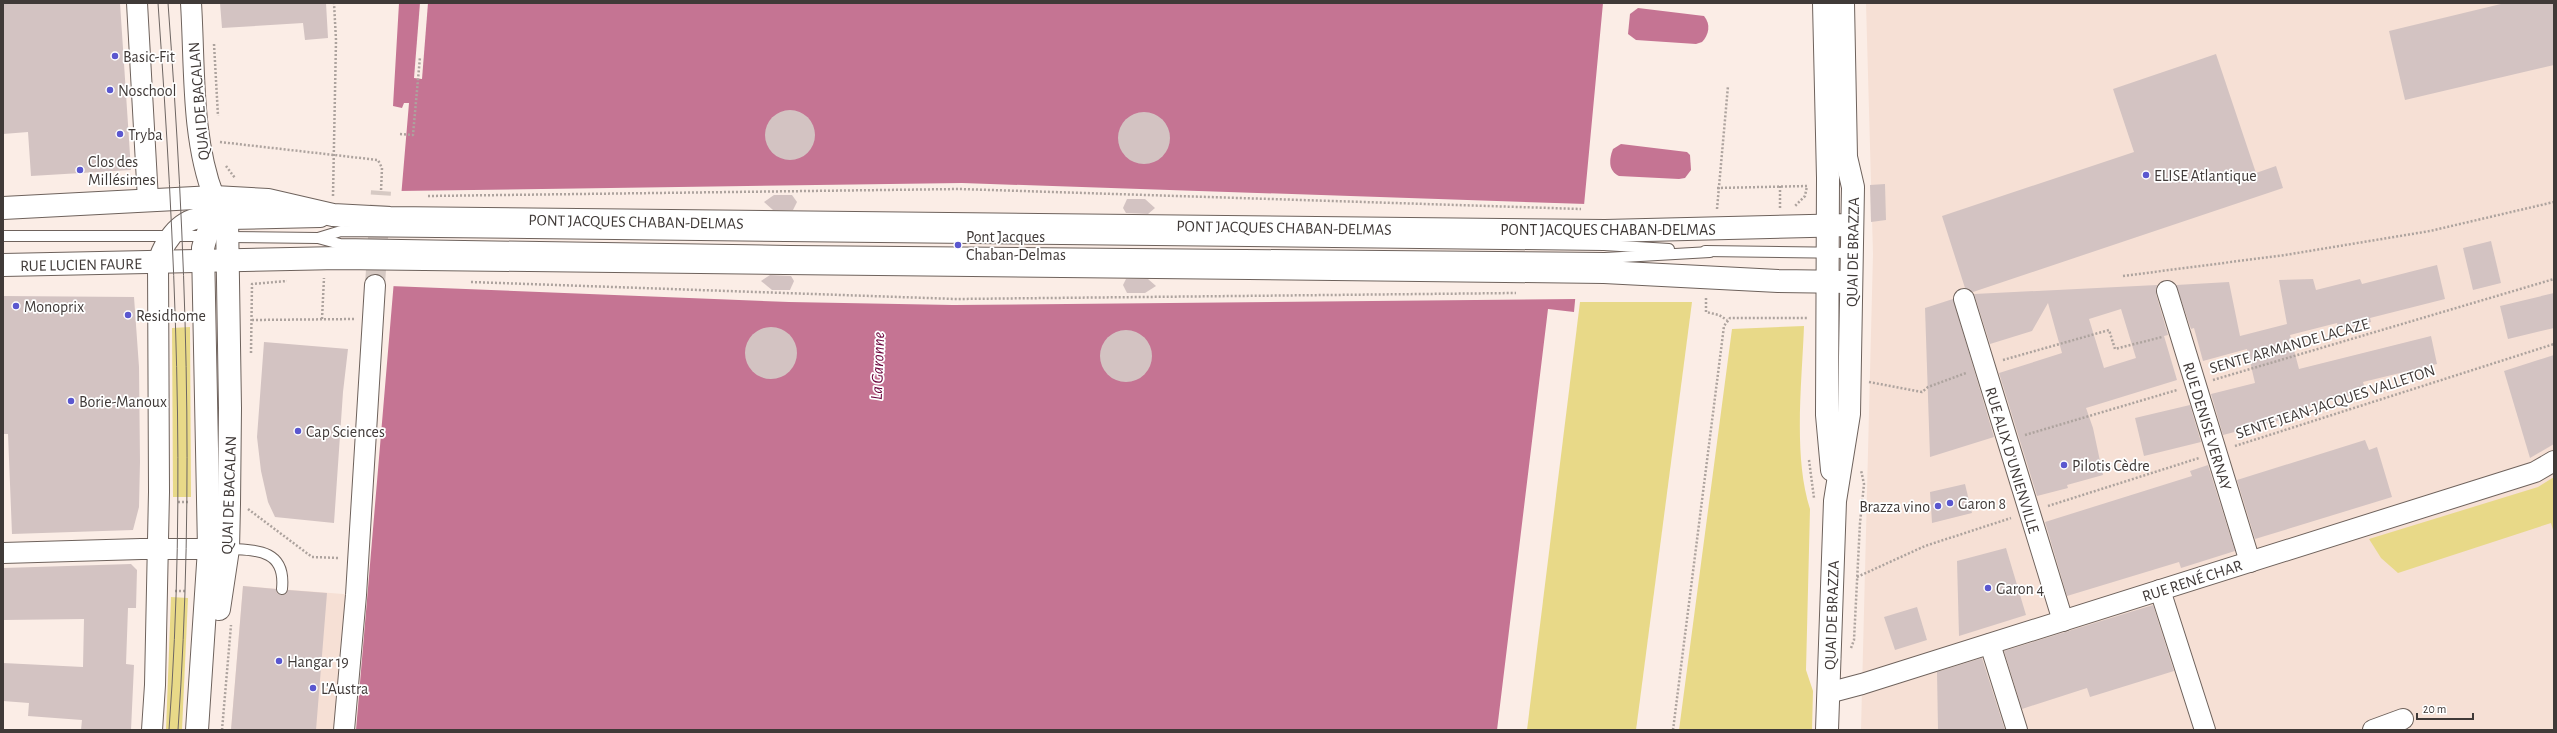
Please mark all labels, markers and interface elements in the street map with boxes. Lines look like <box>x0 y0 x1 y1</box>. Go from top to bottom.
street label: QUAI DE BACALAN <box>186 41 213 161</box>
place label: Basic-Fit <box>123 49 175 65</box>
marker: Basic-Fit <box>110 51 120 61</box>
place label: Noschool <box>118 83 177 99</box>
marker: Noschool <box>105 85 115 95</box>
place label: Tryba <box>128 127 163 144</box>
marker: Tryba <box>115 129 125 139</box>
place label: Clos des Millésimes <box>88 154 156 188</box>
marker: Clos des Millésimes <box>75 165 85 175</box>
place label: ELISE Atlantique <box>2154 168 2257 184</box>
marker: ELISE Atlantique <box>2141 170 2151 180</box>
street label: QUAI DE BRAZZA <box>1844 197 1863 307</box>
street label: PONT JACQUES CHABAN-DELMAS <box>528 212 744 233</box>
street label: PONT JACQUES CHABAN-DELMAS <box>1176 218 1392 239</box>
street label: PONT JACQUES CHABAN-DELMAS <box>1500 222 1716 239</box>
place label: Pont Jacques Chaban-Delmas <box>966 229 1066 263</box>
marker: Pont Jacques Chaban-Delmas <box>953 240 963 250</box>
street label: RUE LUCIEN FAURE <box>20 256 142 274</box>
place label: Monoprix <box>24 299 84 315</box>
marker: Monoprix <box>11 301 21 311</box>
place label: Residhome <box>136 308 206 324</box>
marker: Residhome <box>123 310 133 320</box>
street label: SENTE ARMANDE LACAZE <box>2208 315 2371 376</box>
water label: La Garonne <box>868 332 887 400</box>
street label: RUE DENISE VERNAY <box>2180 360 2234 493</box>
street label: SENTE JEAN-JACQUES VALLETON <box>2234 362 2437 443</box>
street label: RUE ALIX D'UNIENVILLE <box>1982 385 2042 536</box>
place label: Borie-Manoux <box>79 394 167 410</box>
marker: Borie-Manoux <box>66 396 76 406</box>
place label: Cap Sciences <box>306 424 385 440</box>
marker: Cap Sciences <box>293 426 303 436</box>
street label: QUAI DE BACALAN <box>219 435 240 555</box>
place label: Pilotis Cèdre <box>2072 458 2150 474</box>
marker: Pilotis Cèdre <box>2059 460 2069 470</box>
place label: Garon 8 <box>1958 496 2006 512</box>
marker: Garon 8 <box>1945 498 1955 508</box>
place label: Brazza vino <box>1859 499 1930 515</box>
marker: Brazza vino <box>1933 501 1943 511</box>
street label: RUE RENÉ CHAR <box>2140 555 2244 605</box>
street label: QUAI DE BRAZZA <box>1822 560 1843 670</box>
place label: Garon 4 <box>1996 581 2044 597</box>
marker: Garon 4 <box>1983 583 1993 593</box>
place label: Hangar 19 <box>287 654 349 670</box>
marker: Hangar 19 <box>274 656 284 666</box>
place label: L'Austra <box>321 681 368 697</box>
marker: L'Austra <box>308 683 318 693</box>
scale bar <box>2417 695 2473 721</box>
text: 20 m <box>2423 703 2446 715</box>

